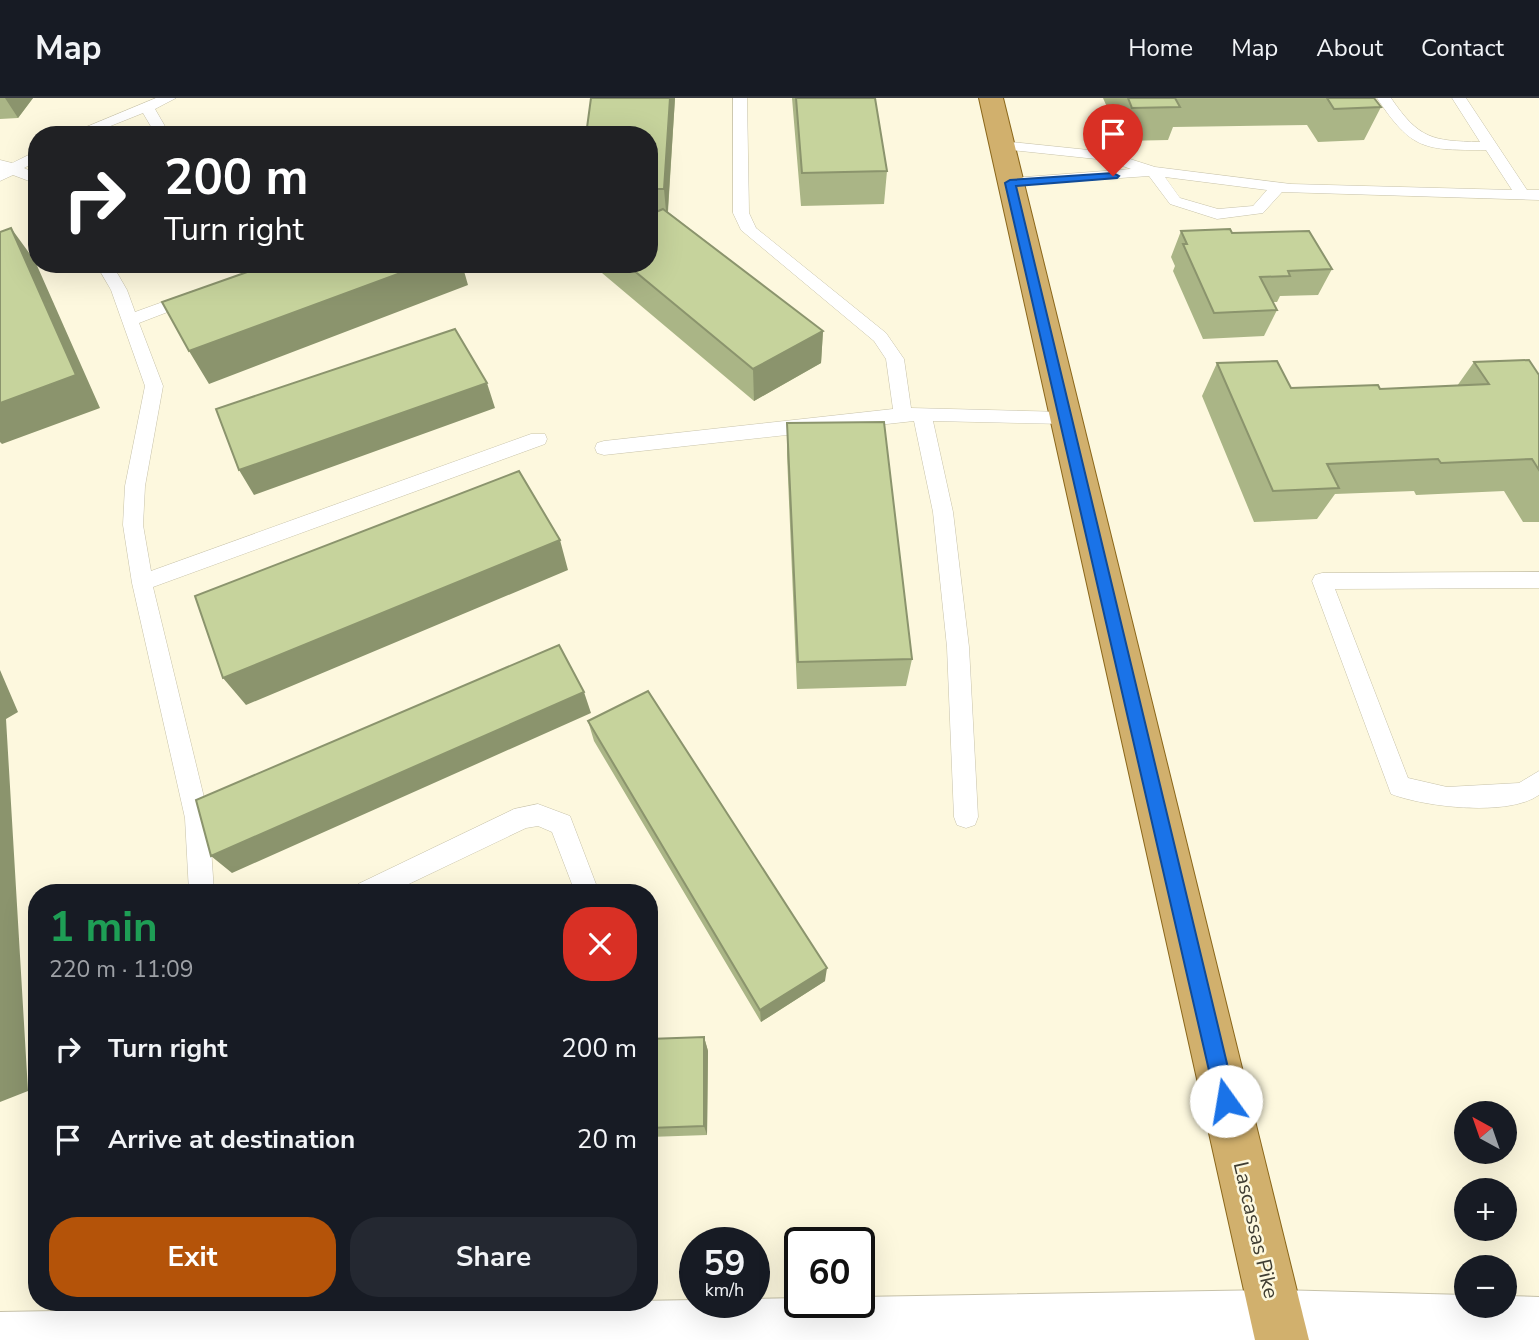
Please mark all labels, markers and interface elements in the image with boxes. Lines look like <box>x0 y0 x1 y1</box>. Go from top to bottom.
text: Map <box>35 26 102 71</box>
text: Home <box>1128 32 1193 64</box>
text: Map <box>1231 32 1278 64</box>
text: About <box>1316 32 1383 64</box>
text: Contact <box>1421 32 1504 64</box>
pin <box>1083 104 1143 176</box>
icon: arrive <box>1094 115 1132 153</box>
text: 200 m <box>164 144 308 211</box>
icon: right <box>49 154 140 245</box>
text: Turn right <box>164 208 304 251</box>
text: 1 min <box>49 899 158 956</box>
button: close <box>563 907 637 981</box>
text: 220 m · 11:09 <box>49 954 194 985</box>
icon: right <box>49 1030 87 1068</box>
text: Turn right <box>108 1031 227 1066</box>
text: 200 m <box>561 1031 637 1066</box>
position arrow <box>1189 1064 1263 1138</box>
north arrow <box>1454 1101 1517 1164</box>
map controls <box>1454 1101 1517 1318</box>
icon: arrive <box>49 1121 87 1159</box>
text: Arrive at destination <box>108 1122 355 1157</box>
text: 20 m <box>577 1122 637 1157</box>
street label: Lascassas Pike <box>1227 1159 1285 1301</box>
button: + <box>1454 1178 1517 1241</box>
button: Exit <box>49 1217 336 1297</box>
button: Share <box>350 1217 637 1297</box>
speed limit sign: 60 <box>784 1227 875 1318</box>
text: 59 <box>703 1240 746 1287</box>
button: − <box>1454 1255 1517 1318</box>
text: km/h <box>705 1278 744 1302</box>

